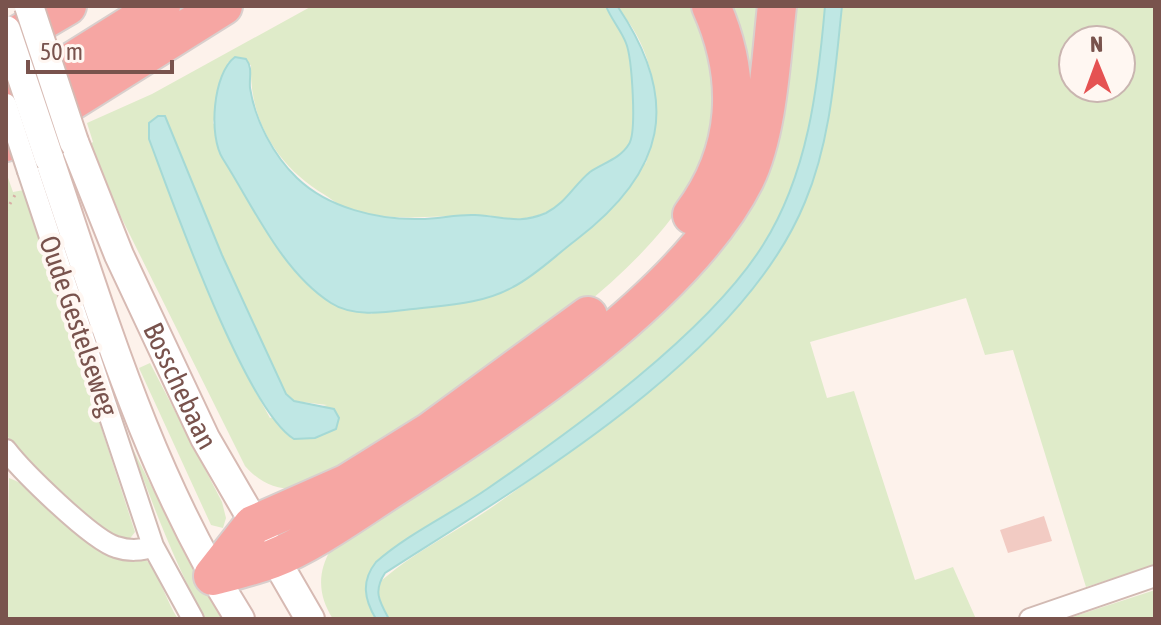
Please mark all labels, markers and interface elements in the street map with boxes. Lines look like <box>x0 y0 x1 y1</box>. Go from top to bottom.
scale bar <box>28 24 172 74</box>
north arrow <box>1057 24 1137 104</box>
text: N <box>1090 31 1103 57</box>
text: 50 m <box>40 38 83 65</box>
street label: Oude Gestelseweg <box>33 232 125 420</box>
street label: Bosschebaan <box>137 317 224 455</box>

